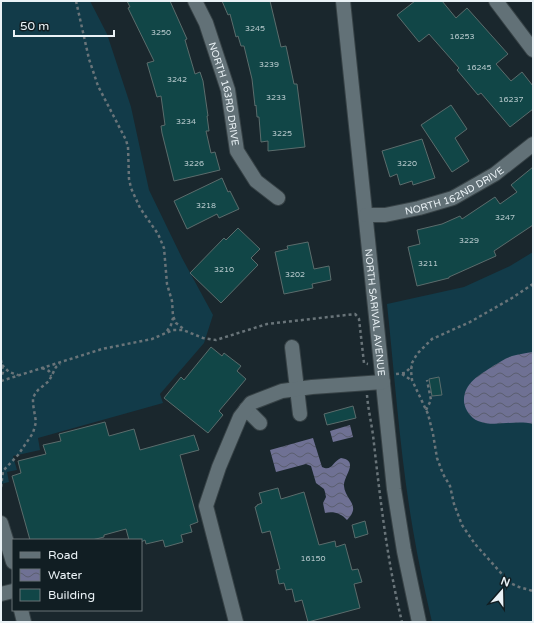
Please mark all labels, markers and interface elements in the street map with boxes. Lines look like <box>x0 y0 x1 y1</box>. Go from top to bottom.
scale bar <box>14 12 114 38</box>
text: 50 m <box>20 19 49 33</box>
house number: 3245 <box>245 24 265 33</box>
house number: 3250 <box>151 28 171 37</box>
house number: 16253 <box>449 32 475 41</box>
street label: NORTH 163RD DRIVE <box>206 41 241 147</box>
house number: 3239 <box>259 60 279 69</box>
house number: 16245 <box>466 63 492 72</box>
house number: 3242 <box>167 75 187 84</box>
house number: 3233 <box>266 93 286 102</box>
house number: 16237 <box>498 95 524 104</box>
house number: 3234 <box>176 117 196 126</box>
house number: 3225 <box>272 129 292 138</box>
house number: 3226 <box>184 159 204 168</box>
house number: 3220 <box>397 159 417 168</box>
street label: NORTH 162ND DRIVE <box>404 164 507 218</box>
house number: 3218 <box>196 201 216 210</box>
house number: 3247 <box>495 213 515 222</box>
house number: 3229 <box>459 236 479 245</box>
street label: NORTH SARIVAL AVENUE <box>362 248 387 377</box>
house number: 3211 <box>418 259 438 268</box>
house number: 3210 <box>214 265 234 274</box>
house number: 3202 <box>285 270 305 279</box>
legend <box>12 539 142 611</box>
text: Road <box>48 548 78 562</box>
house number: 16150 <box>300 554 326 563</box>
text: Water <box>48 568 83 582</box>
north arrow <box>482 571 522 611</box>
text: N <box>499 574 512 590</box>
text: Building <box>48 588 95 602</box>

